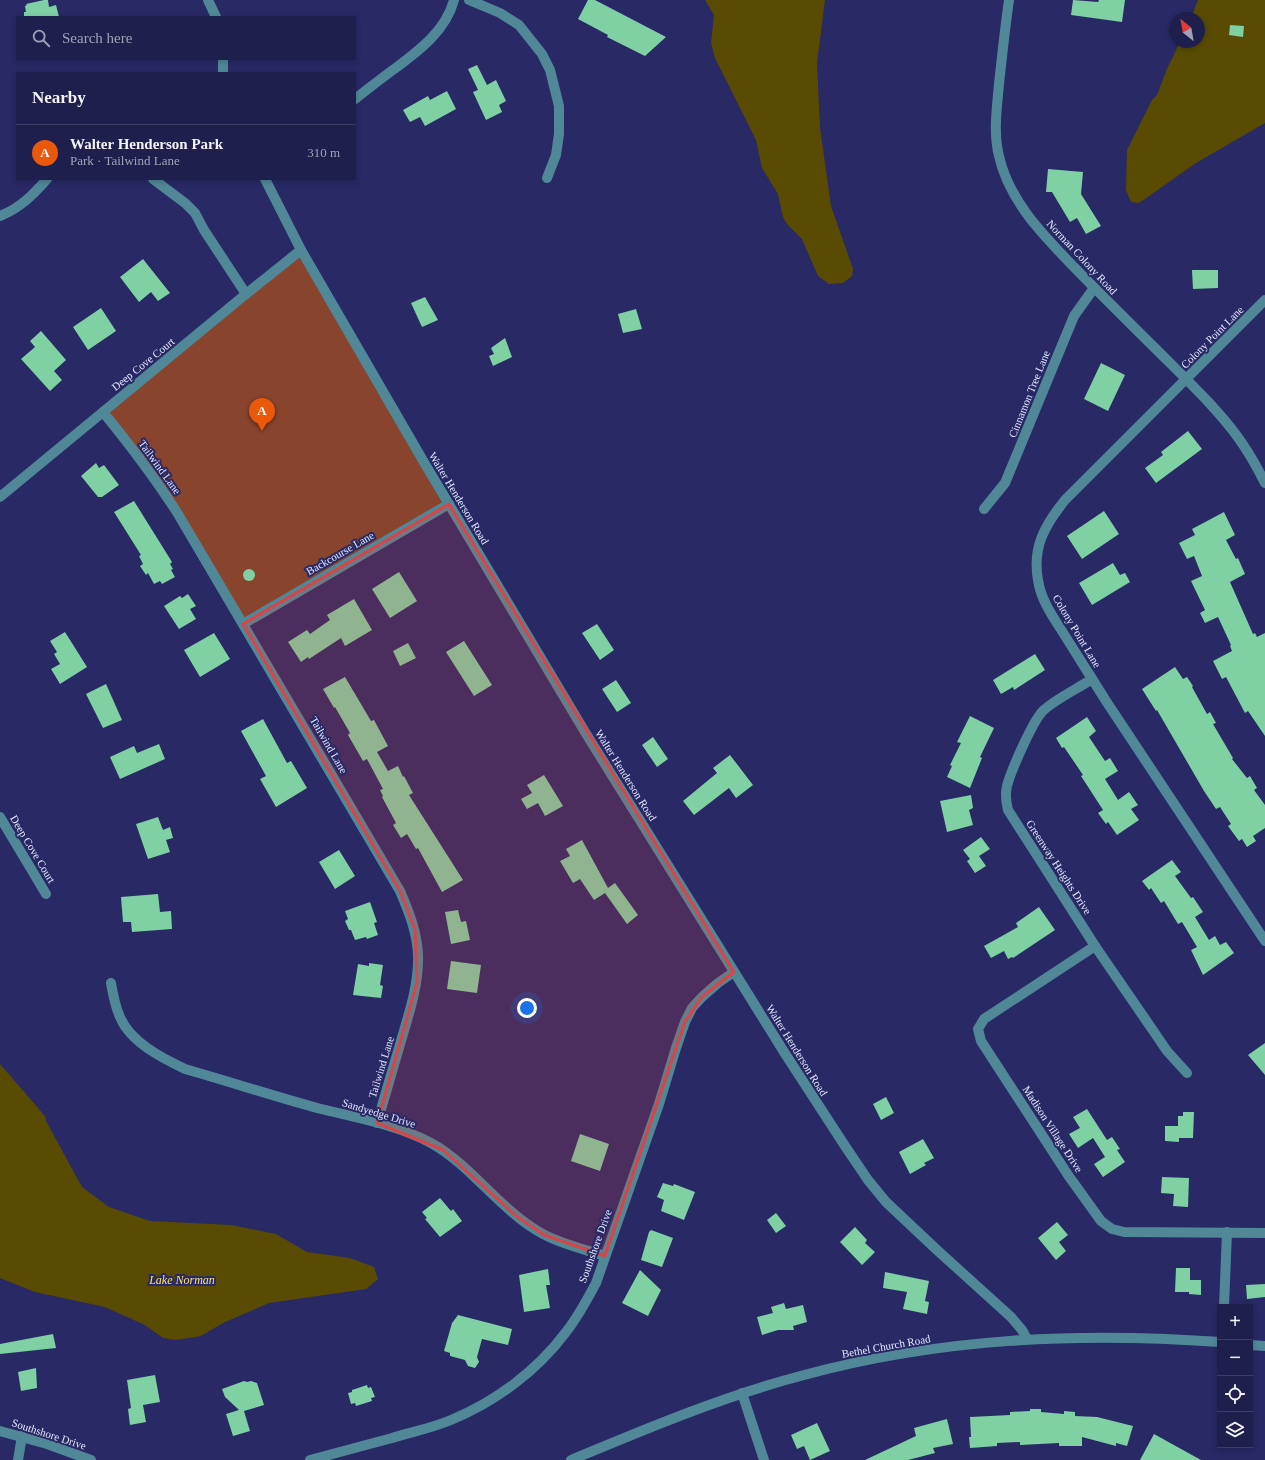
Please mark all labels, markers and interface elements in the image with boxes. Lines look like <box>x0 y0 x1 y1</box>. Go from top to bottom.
north arrow <box>1169 12 1205 48</box>
search box <box>16 16 356 60</box>
icon: search <box>30 27 52 49</box>
text: Search here <box>62 30 132 46</box>
text: Nearby <box>32 88 86 107</box>
text: Walter Henderson Park <box>70 136 223 152</box>
text: A <box>40 145 50 160</box>
text: 310 m <box>307 145 340 160</box>
text: Park · Tailwind Lane <box>70 153 180 168</box>
street label: Norman Colony Road <box>1044 217 1120 297</box>
street label: Colony Point Lane <box>1178 303 1246 371</box>
street label: Deep Cove Court <box>109 335 177 393</box>
street label: Cinnamon Tree Lane <box>1006 349 1052 439</box>
pin: A <box>249 398 275 431</box>
street label: Tailwind Lane <box>136 438 184 496</box>
street label: Walter Henderson Road <box>427 450 492 547</box>
street label: Backcourse Lane <box>304 529 376 577</box>
street label: Colony Point Lane <box>1050 592 1104 670</box>
street label: Tailwind Lane <box>308 714 350 776</box>
street label: Walter Henderson Road <box>593 727 659 823</box>
street label: Deep Cove Court <box>8 813 58 885</box>
street label: Greenway Heights Drive <box>1024 818 1094 916</box>
your location <box>517 998 537 1018</box>
street label: Walter Henderson Road <box>764 1002 830 1098</box>
street label: Tailwind Lane <box>366 1035 396 1099</box>
street label: Madison Village Drive <box>1021 1084 1085 1175</box>
street label: Sandyedge Drive <box>341 1096 417 1130</box>
street label: Southshore Drive <box>576 1208 614 1284</box>
water label: Lake Norman <box>148 1273 215 1287</box>
map controls <box>1217 1304 1253 1448</box>
button: + <box>1217 1304 1253 1340</box>
street label: Bethel Church Road <box>841 1332 932 1360</box>
button: − <box>1217 1340 1253 1376</box>
button: locate <box>1217 1376 1253 1412</box>
button: layers <box>1217 1412 1253 1448</box>
street label: Southshore Drive <box>10 1416 88 1452</box>

